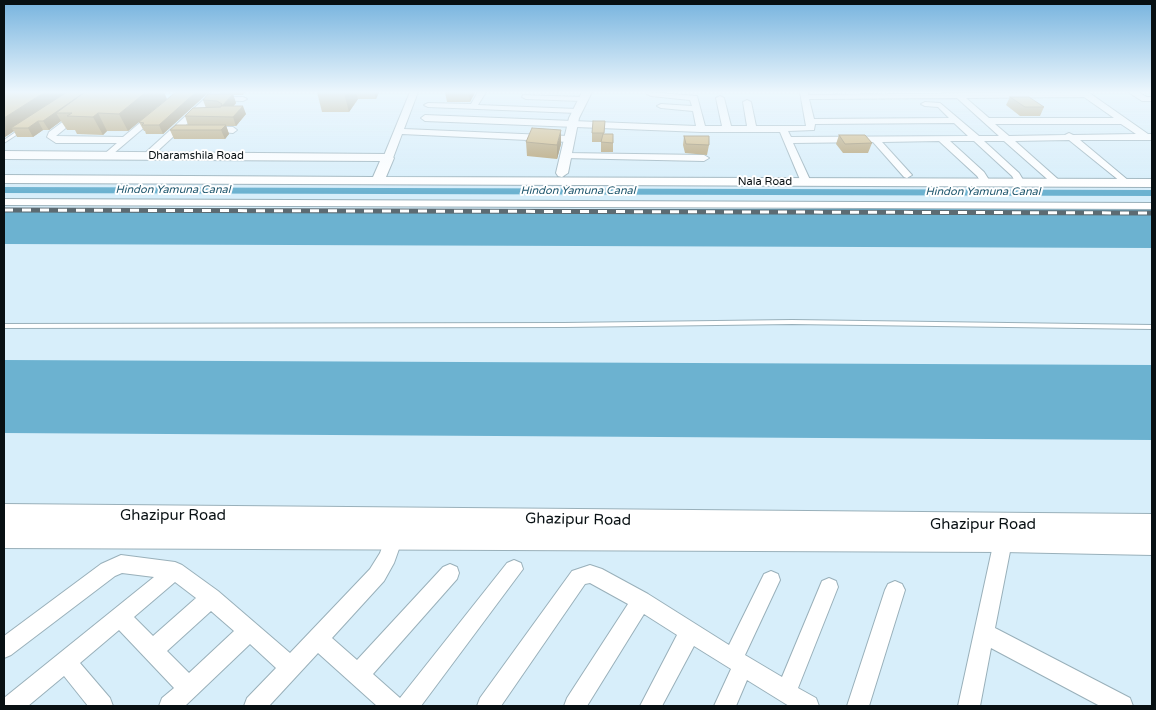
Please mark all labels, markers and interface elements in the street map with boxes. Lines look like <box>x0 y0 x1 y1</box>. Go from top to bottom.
street label: Dharamshila Road <box>148 149 244 163</box>
street label: Nala Road <box>738 175 792 189</box>
water label: Hindon Yamuna Canal <box>115 183 231 197</box>
water label: Hindon Yamuna Canal <box>520 184 636 198</box>
water label: Hindon Yamuna Canal <box>925 185 1041 199</box>
street label: Ghazipur Road <box>120 507 226 525</box>
street label: Ghazipur Road <box>525 510 631 530</box>
street label: Ghazipur Road <box>930 516 1036 534</box>

